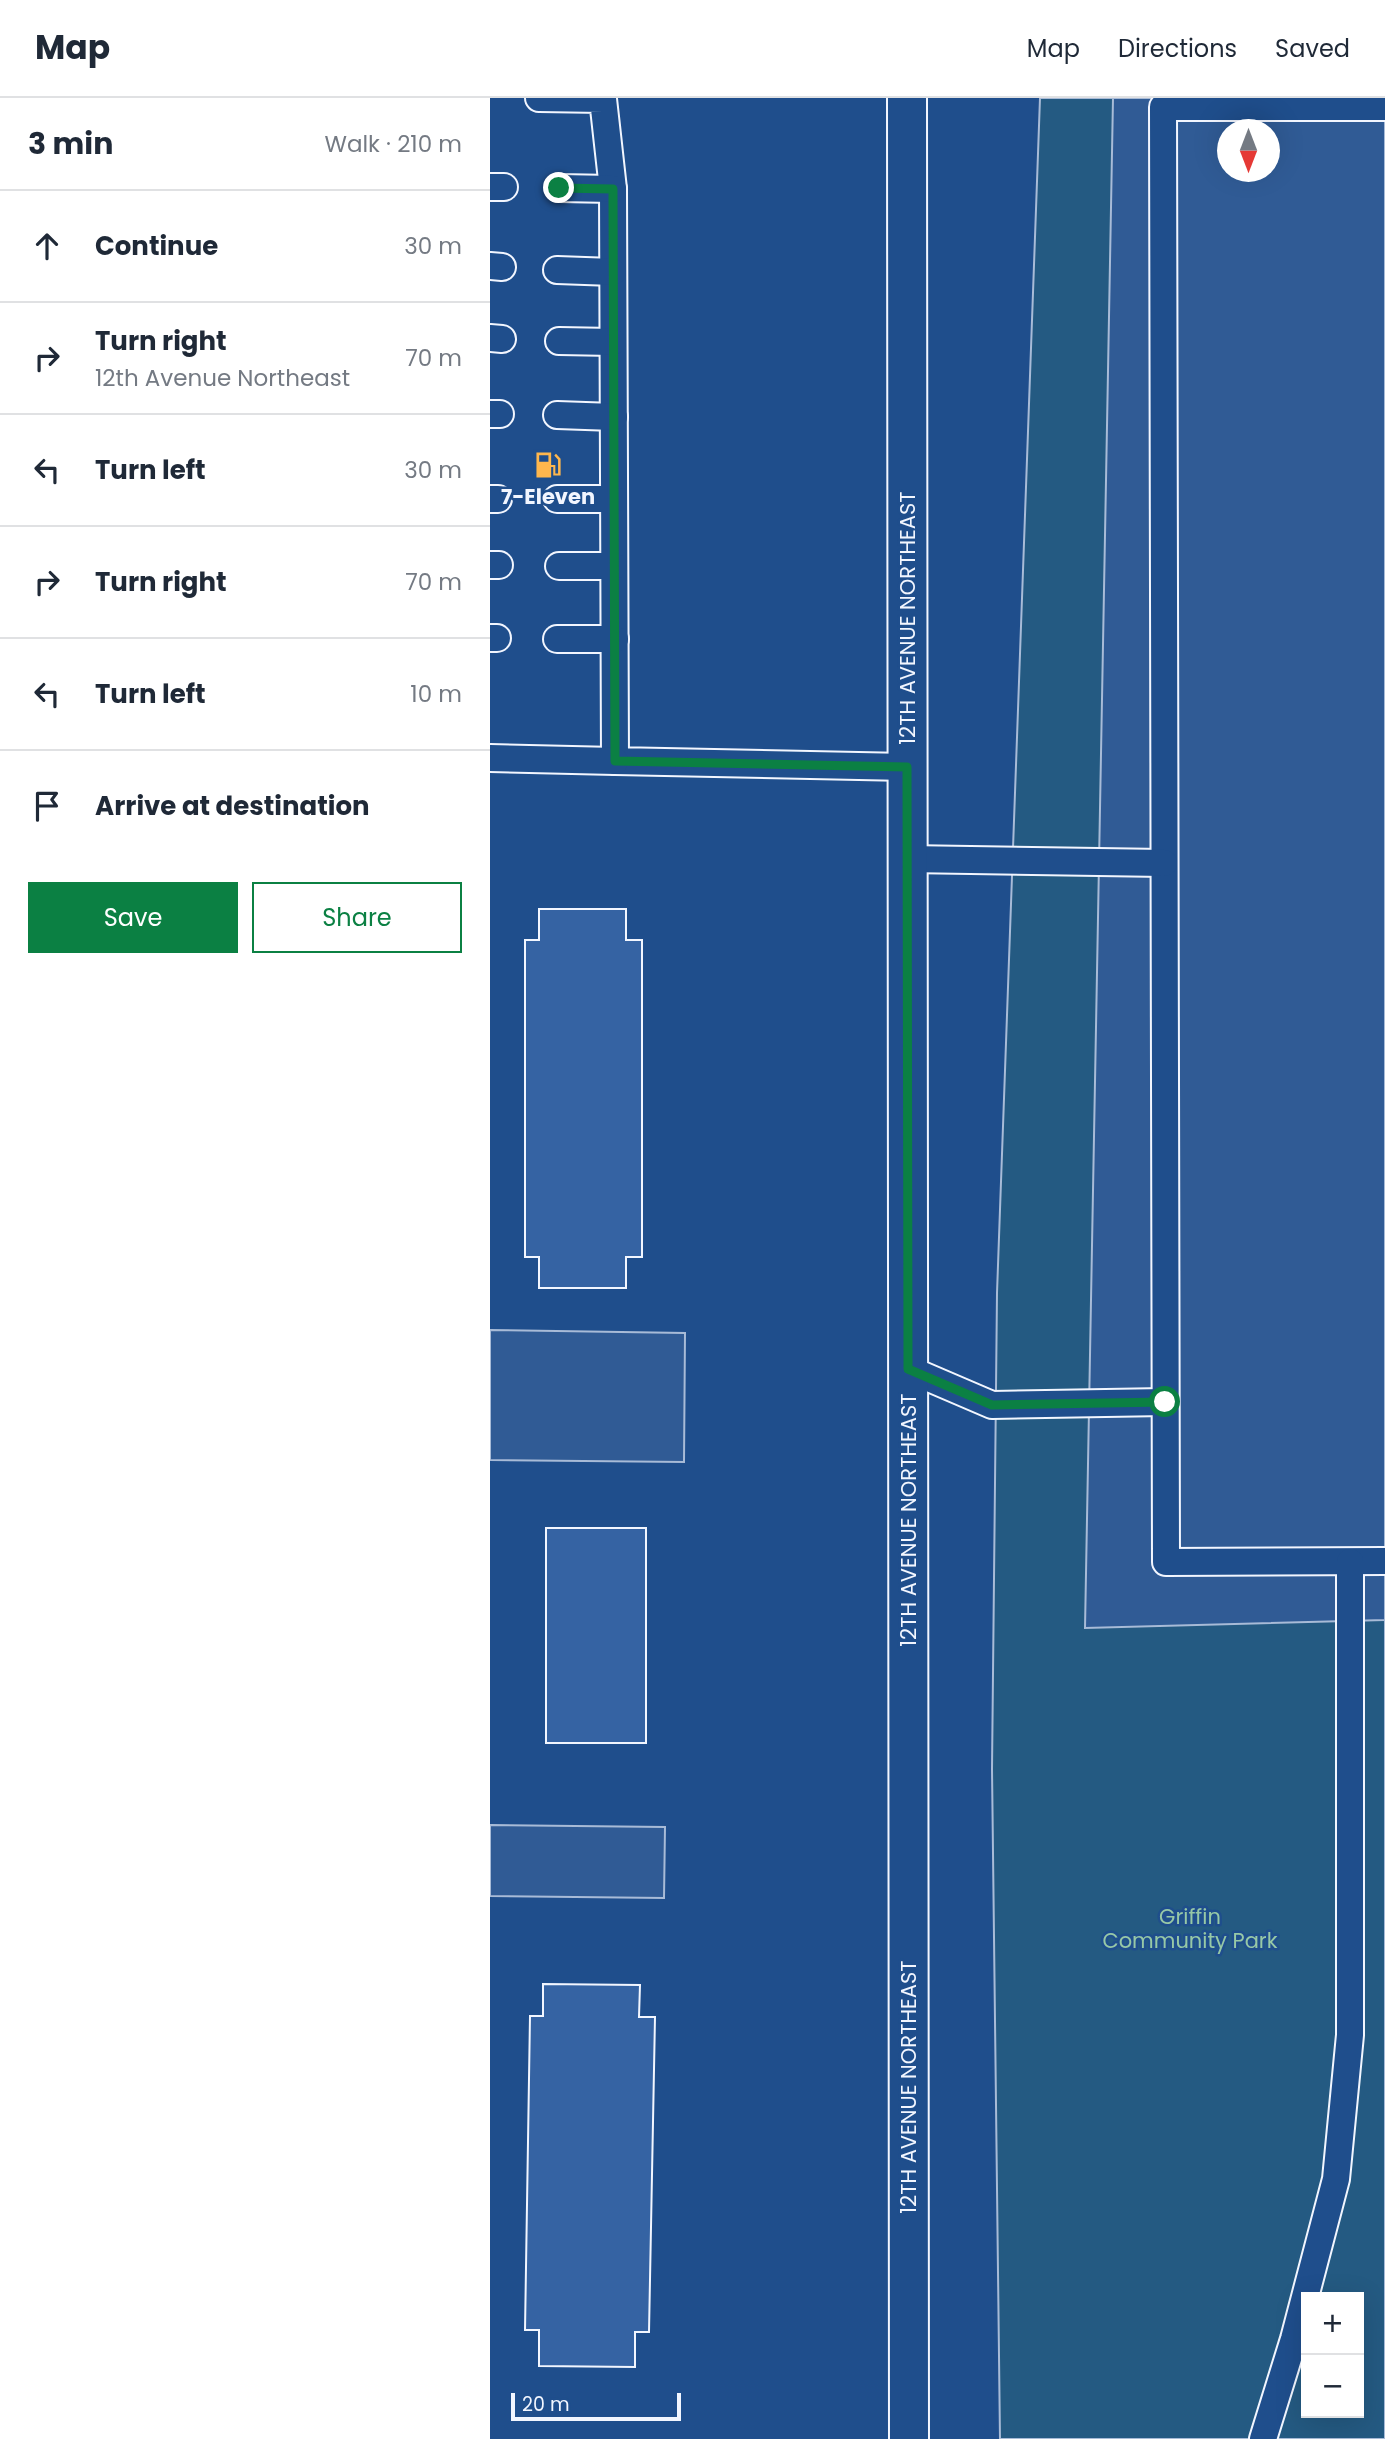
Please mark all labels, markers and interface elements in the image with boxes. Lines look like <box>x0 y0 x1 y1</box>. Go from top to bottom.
text: Map <box>35 24 110 71</box>
text: Map <box>1027 32 1080 65</box>
text: Directions <box>1118 32 1237 65</box>
text: Saved <box>1275 32 1350 65</box>
north arrow <box>1217 119 1280 182</box>
text: 3 min <box>28 122 113 165</box>
text: Walk · 210 m <box>324 128 462 160</box>
route end <box>543 172 574 203</box>
icon: ahead <box>28 227 66 265</box>
text: Continue <box>95 228 218 264</box>
text: 30 m <box>404 230 462 262</box>
text: Turn right <box>95 323 227 359</box>
icon: right <box>28 339 66 377</box>
text: 70 m <box>405 342 462 374</box>
text: 12th Avenue Northeast <box>95 362 350 394</box>
fuel station icon: 7-Eleven <box>533 450 563 480</box>
icon: left <box>28 451 66 489</box>
text: Turn left <box>95 452 206 488</box>
text: 30 m <box>404 454 462 486</box>
place label: 7-Eleven <box>501 482 595 511</box>
street label: 12TH AVENUE NORTHEAST <box>893 491 922 745</box>
icon: right <box>28 563 66 601</box>
text: Turn right <box>95 564 227 600</box>
text: 70 m <box>405 566 462 598</box>
icon: left <box>28 675 66 713</box>
text: Turn left <box>95 676 206 712</box>
text: 10 m <box>410 678 462 710</box>
icon: arrive <box>28 787 66 825</box>
text: Arrive at destination <box>95 788 370 824</box>
button: Save <box>28 882 238 953</box>
button: Share <box>252 882 462 953</box>
route start <box>1149 1386 1180 1417</box>
street label: 12TH AVENUE NORTHEAST <box>894 1393 923 1647</box>
park label: Griffin Community Park <box>1102 1902 1278 1955</box>
street label: 12TH AVENUE NORTHEAST <box>894 1960 923 2214</box>
map controls <box>1301 2292 1364 2418</box>
button: + <box>1301 2292 1364 2355</box>
button: − <box>1301 2355 1364 2418</box>
scale bar <box>511 2390 681 2422</box>
text: 20 m <box>522 2391 570 2418</box>

